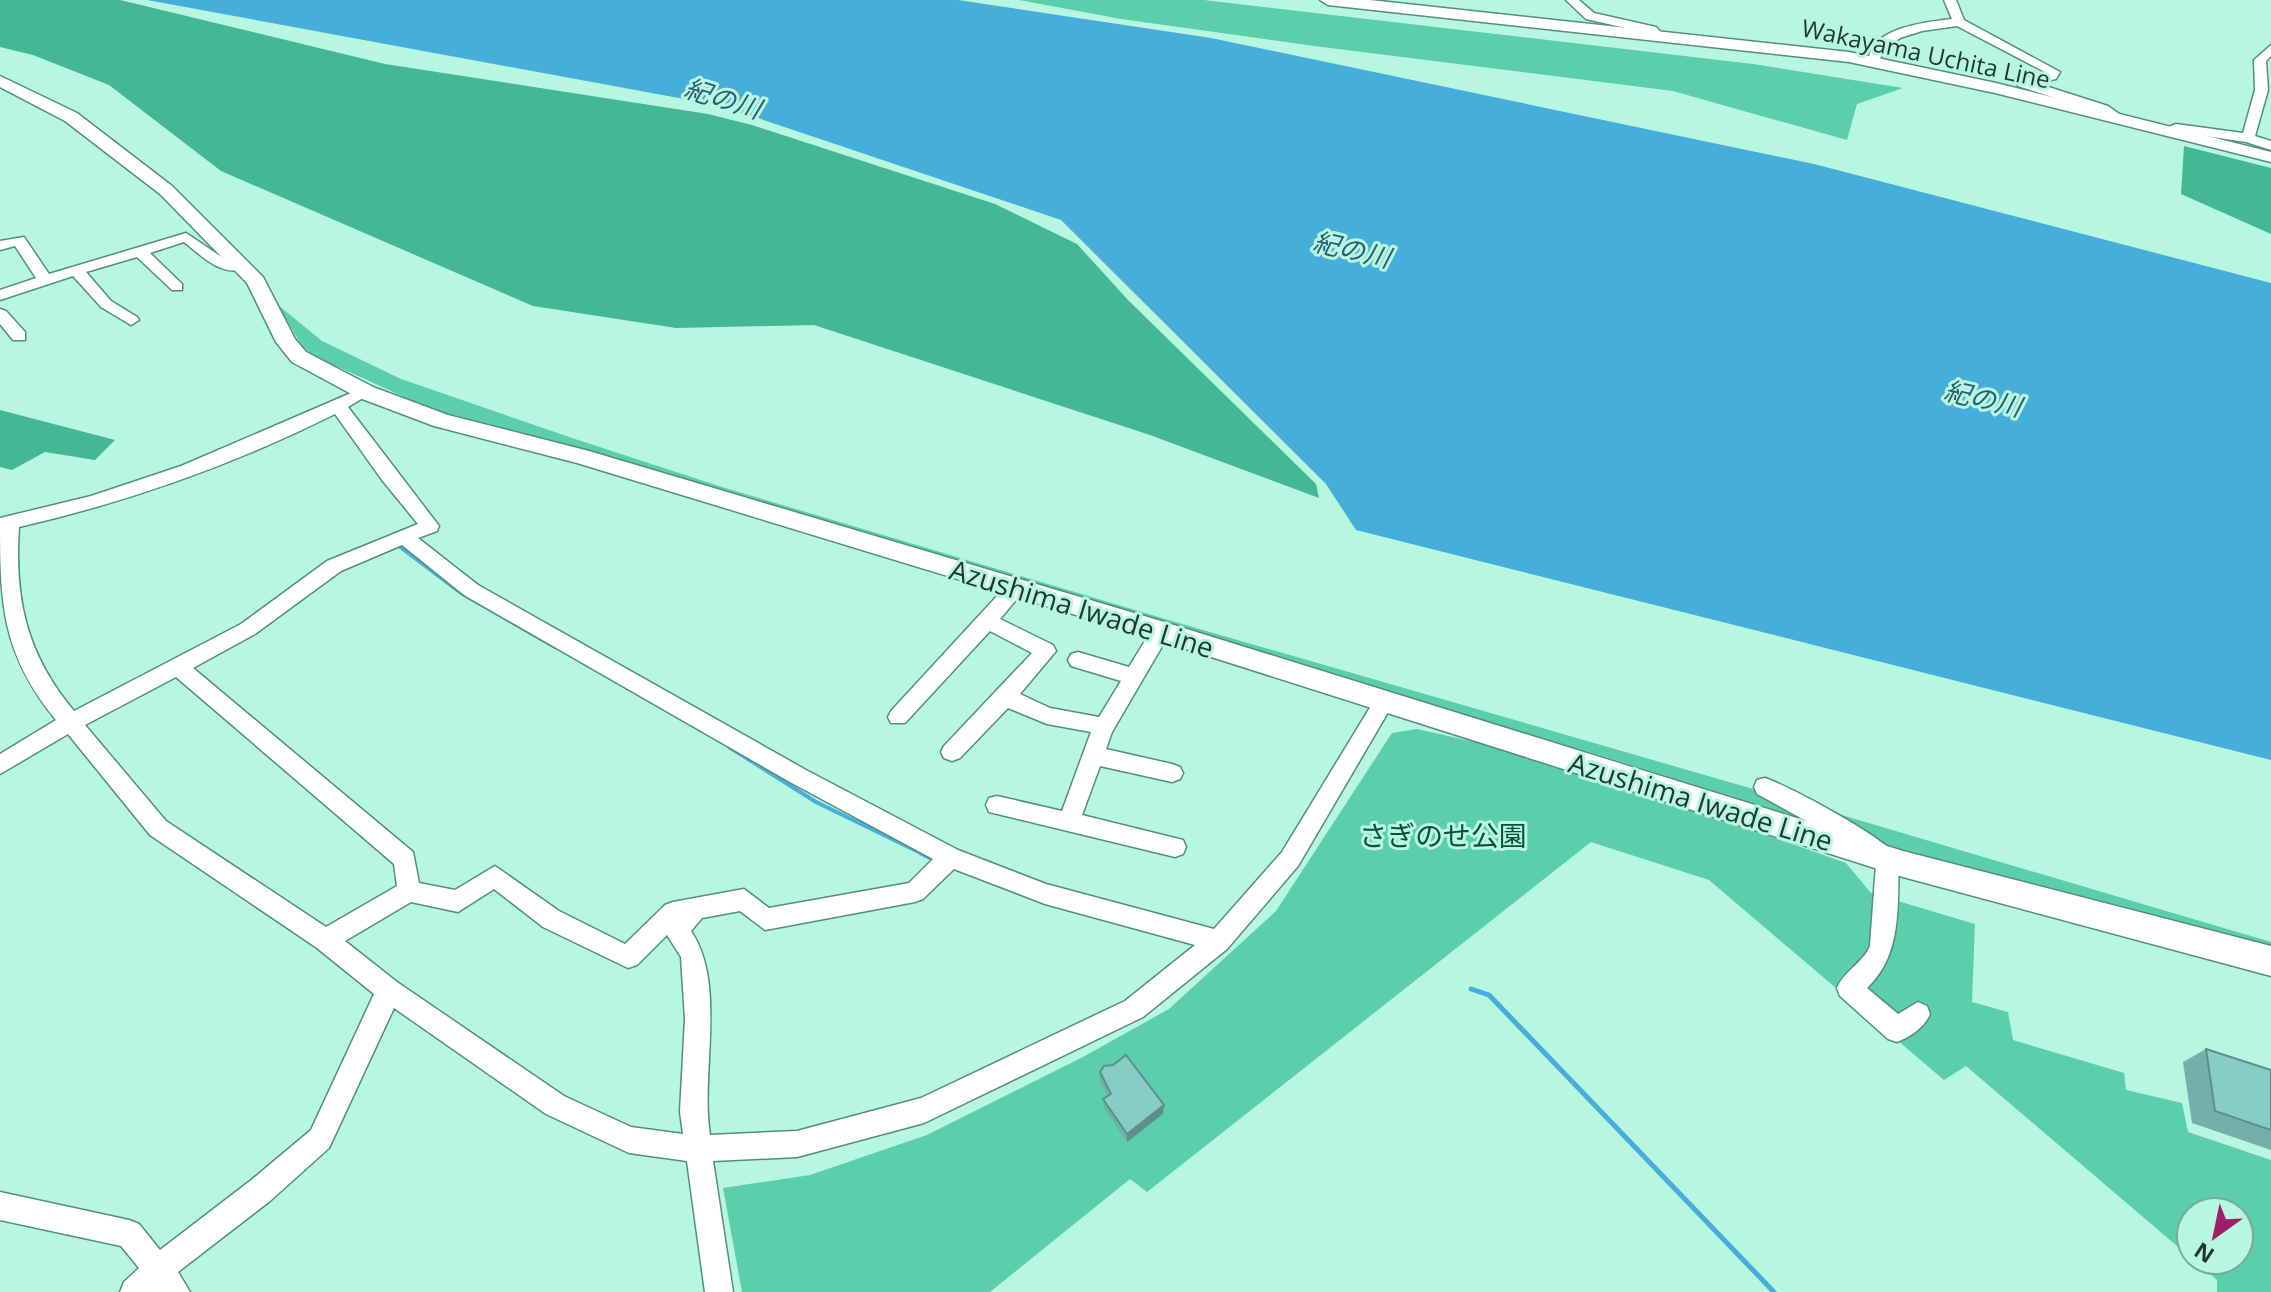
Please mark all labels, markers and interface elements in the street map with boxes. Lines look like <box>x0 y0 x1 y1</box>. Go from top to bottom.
street label: Wakayama Uchita Line <box>1799 11 2053 95</box>
water label: 紀の川 <box>680 69 768 127</box>
water label: 紀の川 <box>1310 223 1397 276</box>
water label: 紀の川 <box>1941 372 2028 425</box>
street label: Azushima Iwade Line <box>945 550 1219 666</box>
street label: Azushima Iwade Line <box>1564 743 1838 859</box>
park label: さぎのせ公園 <box>1359 816 1527 854</box>
north arrow <box>2175 1196 2255 1276</box>
text: N <box>2188 1236 2219 1271</box>

